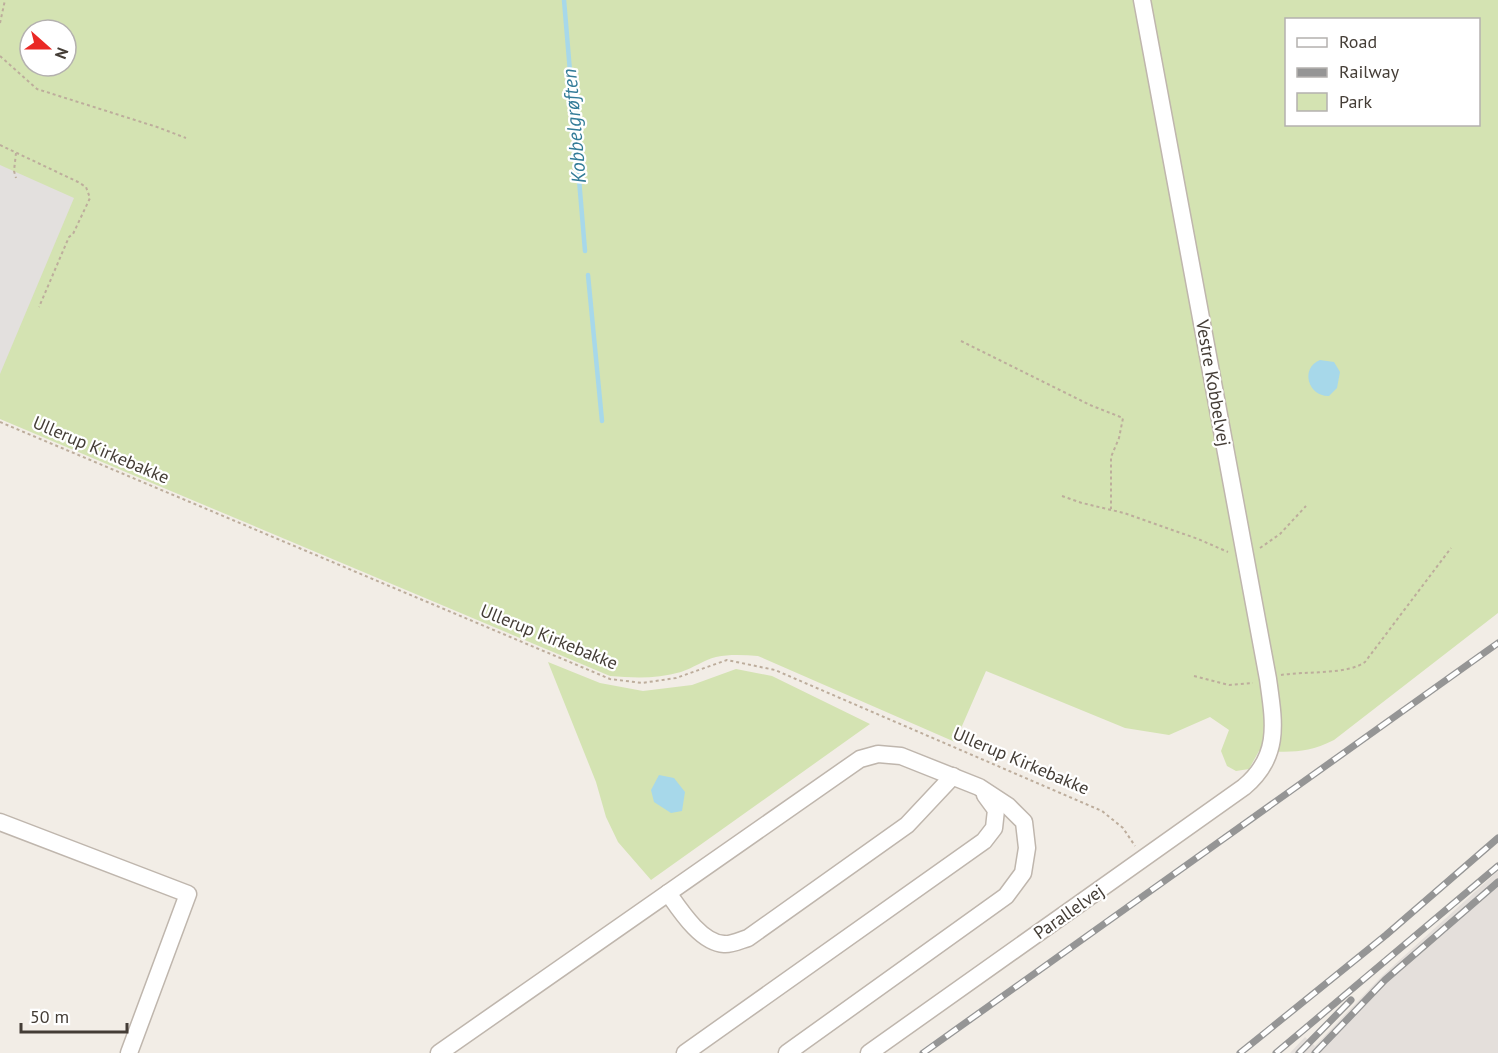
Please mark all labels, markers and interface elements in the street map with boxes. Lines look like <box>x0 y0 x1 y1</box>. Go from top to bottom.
north arrow <box>18 18 78 78</box>
legend <box>1285 18 1480 126</box>
text: Road <box>1339 30 1377 53</box>
text: N <box>51 45 73 62</box>
text: Railway <box>1339 60 1400 83</box>
water label: Kobbelgrøften <box>556 68 592 184</box>
text: Park <box>1339 90 1372 113</box>
street label: Vestre Kobbelvej <box>1191 317 1236 448</box>
street label: Ullerup Kirkebakke <box>29 410 173 489</box>
street label: Ullerup Kirkebakke <box>477 599 621 675</box>
street label: Ullerup Kirkebakke <box>949 721 1093 800</box>
street label: Parallelvej <box>1029 879 1108 944</box>
scale bar <box>21 996 128 1034</box>
text: 50 m <box>30 1005 69 1028</box>

